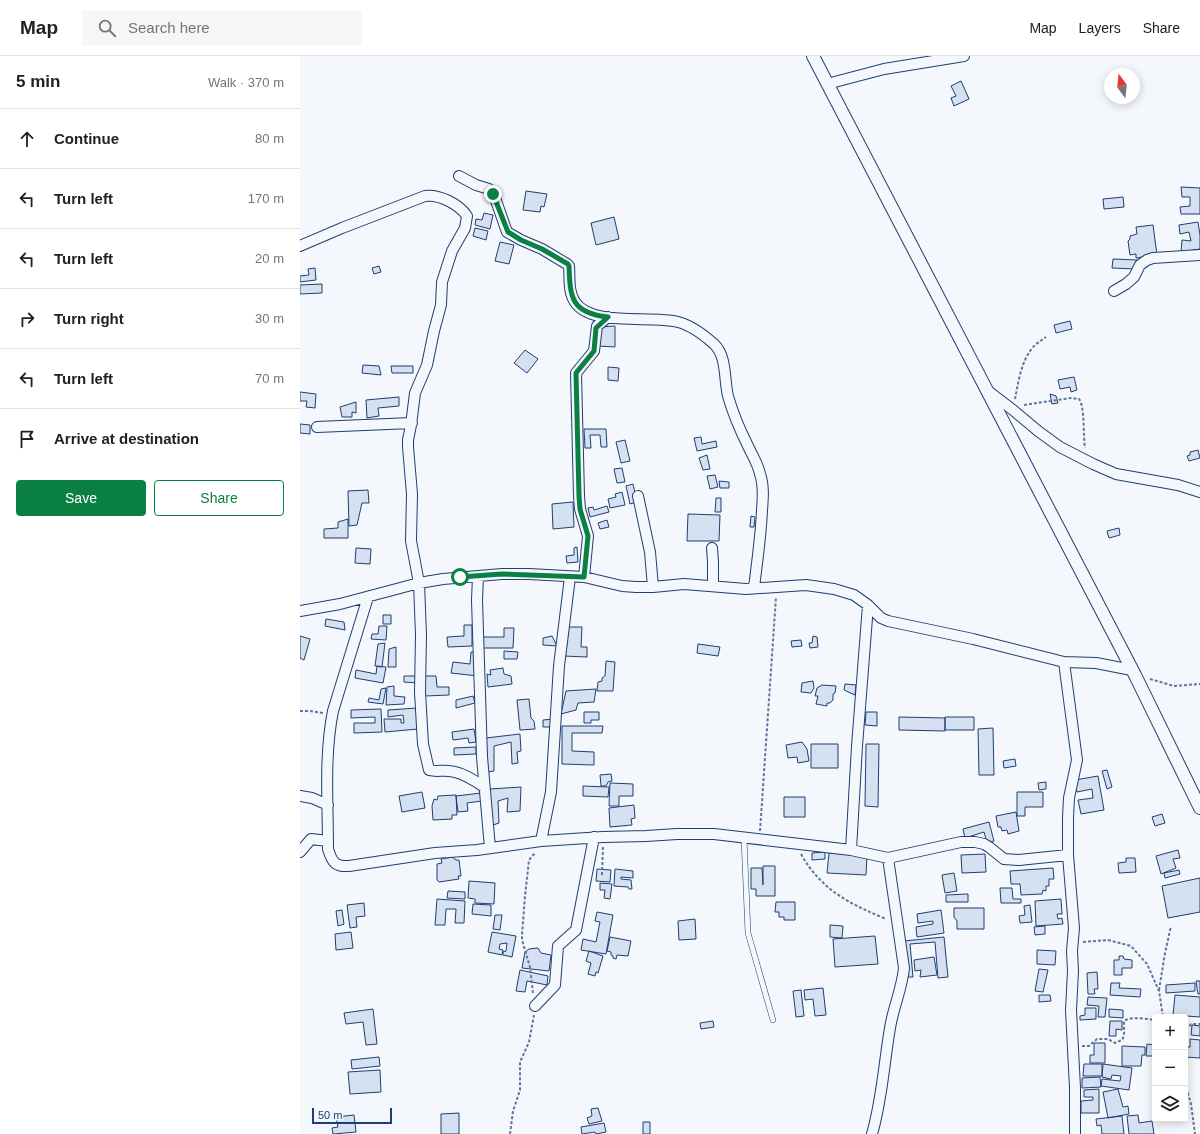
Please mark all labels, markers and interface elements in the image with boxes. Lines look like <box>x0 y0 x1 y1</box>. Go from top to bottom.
search box <box>82 10 362 46</box>
text: Map <box>20 17 58 38</box>
icon: search <box>96 17 118 39</box>
text: Search here <box>128 19 210 36</box>
text: Map <box>1029 20 1057 36</box>
text: Layers <box>1079 20 1121 36</box>
text: Share <box>1143 20 1180 36</box>
north arrow <box>1104 68 1140 104</box>
text: 5 min <box>16 72 60 91</box>
text: Walk · 370 m <box>208 75 284 90</box>
icon: ahead <box>16 128 38 150</box>
text: Continue <box>54 130 119 147</box>
text: 80 m <box>255 131 284 146</box>
route end <box>484 185 502 203</box>
icon: left <box>16 188 38 210</box>
text: Turn left <box>54 190 113 207</box>
text: 170 m <box>248 191 284 206</box>
icon: left <box>16 248 38 270</box>
text: Turn left <box>54 250 113 267</box>
text: 20 m <box>255 251 284 266</box>
icon: right <box>16 308 38 330</box>
text: Turn right <box>54 310 124 327</box>
text: 30 m <box>255 311 284 326</box>
icon: left <box>16 368 38 390</box>
text: Turn left <box>54 370 113 387</box>
text: 70 m <box>255 371 284 386</box>
icon: arrive <box>16 428 38 450</box>
text: Arrive at destination <box>54 430 199 447</box>
button: Save <box>16 480 146 516</box>
button: Share <box>154 480 284 516</box>
route start <box>451 568 469 586</box>
map controls <box>1152 1014 1188 1122</box>
button: + <box>1152 1014 1188 1050</box>
button: − <box>1152 1050 1188 1086</box>
button: layers <box>1152 1086 1188 1122</box>
scale bar <box>312 1106 392 1125</box>
text: 50 m <box>318 1109 342 1121</box>

